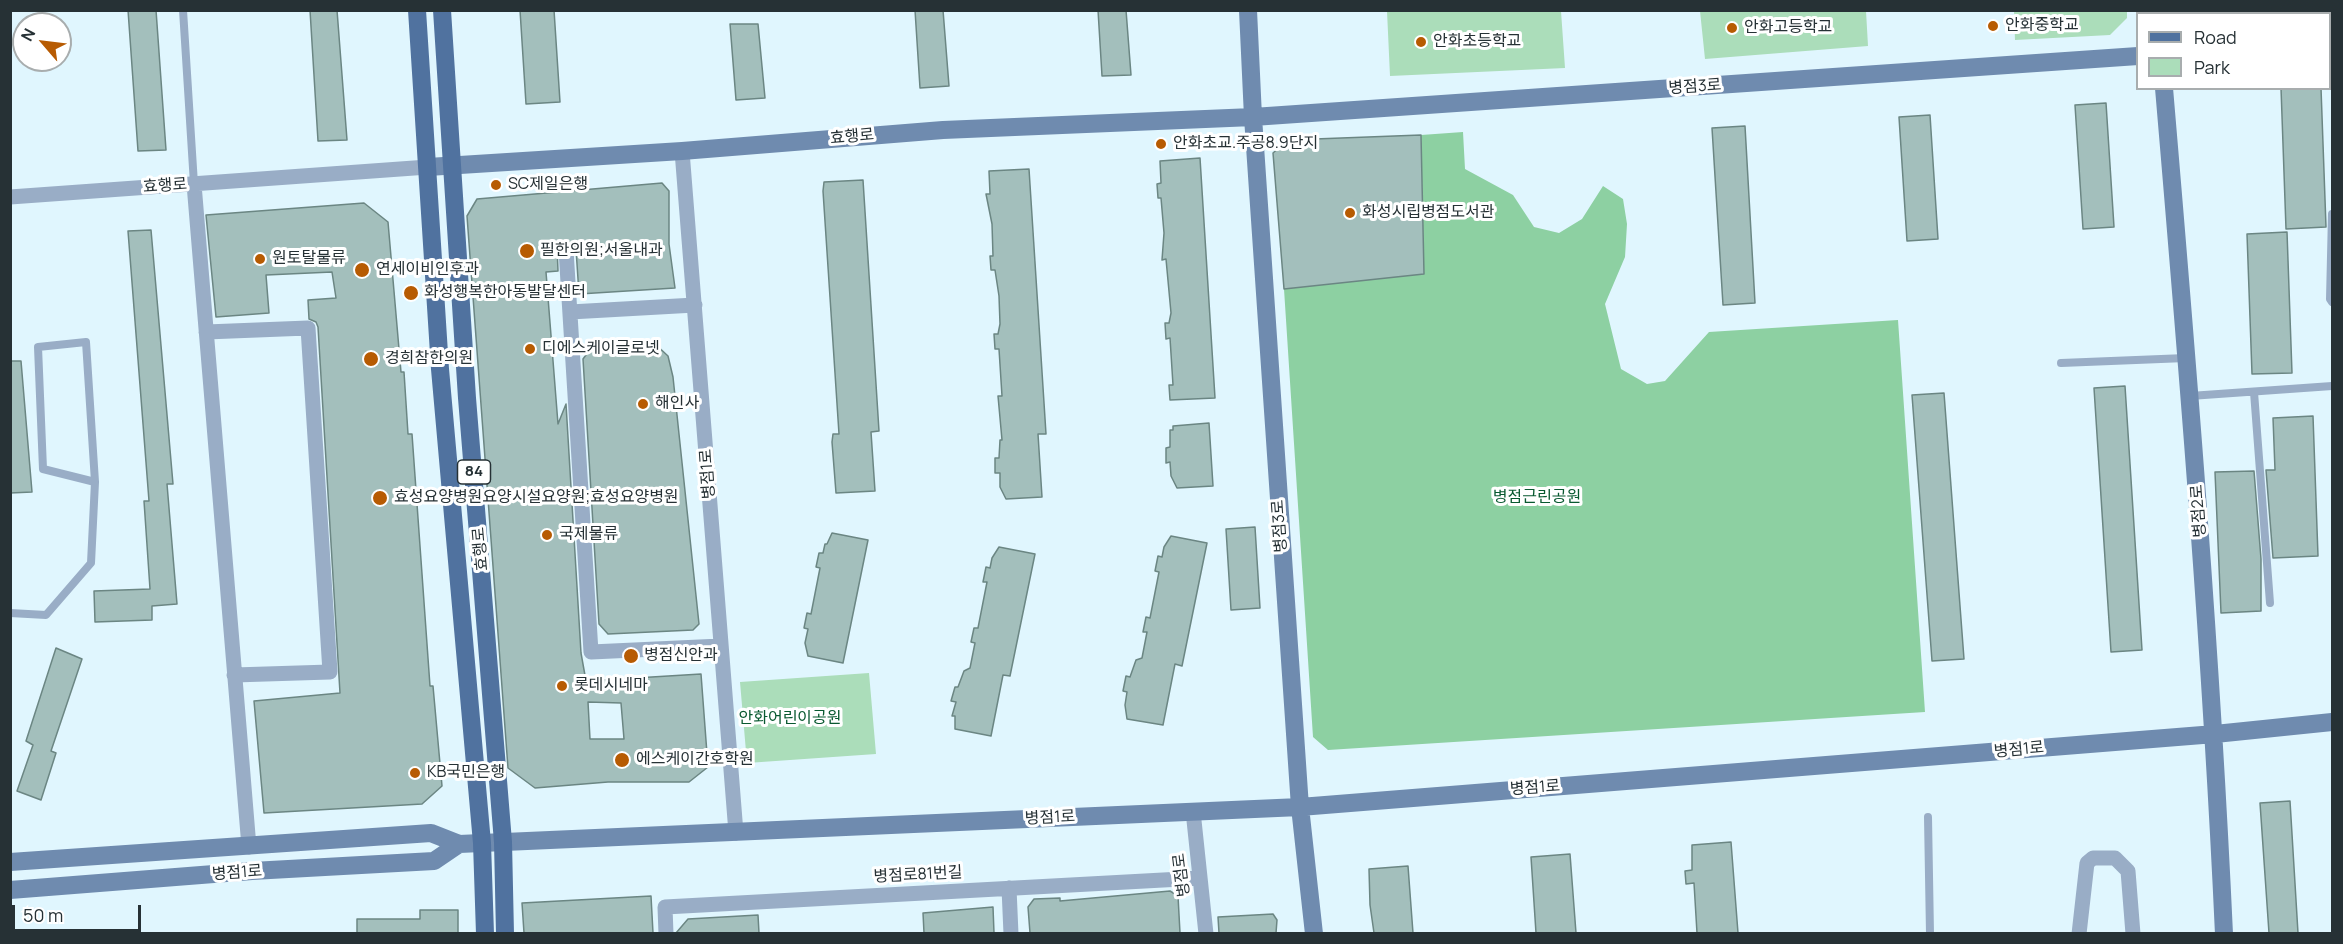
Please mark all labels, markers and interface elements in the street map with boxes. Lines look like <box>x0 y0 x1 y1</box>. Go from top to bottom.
north arrow <box>12 12 72 72</box>
legend <box>2136 12 2331 90</box>
place label: 안화중학교 <box>2005 16 2079 36</box>
place label: 안화고등학교 <box>1744 18 1832 38</box>
marker: 안화중학교 <box>1986 19 2000 33</box>
marker: 안화고등학교 <box>1725 21 1739 35</box>
text: N <box>15 24 40 45</box>
text: Road <box>2194 25 2237 49</box>
place label: 안화초등학교 <box>1433 32 1521 52</box>
marker: 안화초등학교 <box>1414 35 1428 49</box>
text: Park <box>2194 55 2230 79</box>
street label: 병점3로 <box>1668 76 1722 98</box>
street label: 효행로 <box>829 126 875 148</box>
place label: 안화초교.주공8.9단지 <box>1173 134 1318 154</box>
marker: 안화초교.주공8.9단지 <box>1154 137 1168 151</box>
street label: 효행로 <box>142 175 188 197</box>
place label: SC제일은행 <box>508 175 588 195</box>
marker: SC제일은행 <box>489 178 503 192</box>
place label: 화성시립병점도서관 <box>1362 203 1494 223</box>
marker: 화성시립병점도서관 <box>1343 206 1357 220</box>
place label: 필한의원;서울내과 <box>540 241 663 261</box>
marker: 필한의원;서울내과 <box>518 242 536 260</box>
place label: 원토탈물류 <box>272 249 346 269</box>
marker: 원토탈물류 <box>253 252 267 266</box>
place label: 연세이비인후과 <box>376 260 479 280</box>
marker: 연세이비인후과 <box>353 261 371 279</box>
place label: 화성행복한아동발달센터 <box>424 283 586 303</box>
marker: 화성행복한아동발달센터 <box>402 284 420 302</box>
place label: 디에스케이글로넷 <box>542 339 660 359</box>
marker: 디에스케이글로넷 <box>523 342 537 356</box>
place label: 경희참한의원 <box>385 349 473 369</box>
marker: 경희참한의원 <box>362 350 380 368</box>
place label: 해인사 <box>655 394 699 414</box>
marker: 해인사 <box>636 397 650 411</box>
street label: 병점1로 <box>697 448 719 500</box>
road number: 84 <box>458 460 490 484</box>
street label: 병점2로 <box>2188 484 2210 538</box>
place label: 효성요양병원요양시설요양원;효성요양병원 <box>394 488 679 508</box>
park label: 병점근린공원 <box>1493 488 1581 508</box>
marker: 효성요양병원요양시설요양원;효성요양병원 <box>371 489 389 507</box>
street label: 병점3로 <box>1269 499 1291 553</box>
place label: 국제물류 <box>559 525 618 545</box>
street label: 효행로 <box>470 526 492 572</box>
marker: 국제물류 <box>540 528 554 542</box>
place label: 병점신안과 <box>644 646 718 666</box>
marker: 병점신안과 <box>622 647 640 665</box>
place label: 롯데시네마 <box>574 676 648 696</box>
marker: 롯데시네마 <box>555 679 569 693</box>
park label: 안화어린이공원 <box>738 709 842 729</box>
street label: 병점1로 <box>1993 738 2045 762</box>
place label: 에스케이간호학원 <box>636 750 754 770</box>
marker: 에스케이간호학원 <box>613 751 631 769</box>
place label: KB국민은행 <box>427 763 505 783</box>
marker: KB국민은행 <box>408 766 422 780</box>
street label: 병점1로 <box>1509 777 1561 799</box>
street label: 병점1로 <box>1024 807 1076 829</box>
street label: 병점로 <box>1170 852 1194 898</box>
street label: 병점1로 <box>211 862 263 884</box>
street label: 병점로81번길 <box>873 863 963 887</box>
scale bar <box>15 893 144 931</box>
text: 50 m <box>23 903 63 927</box>

